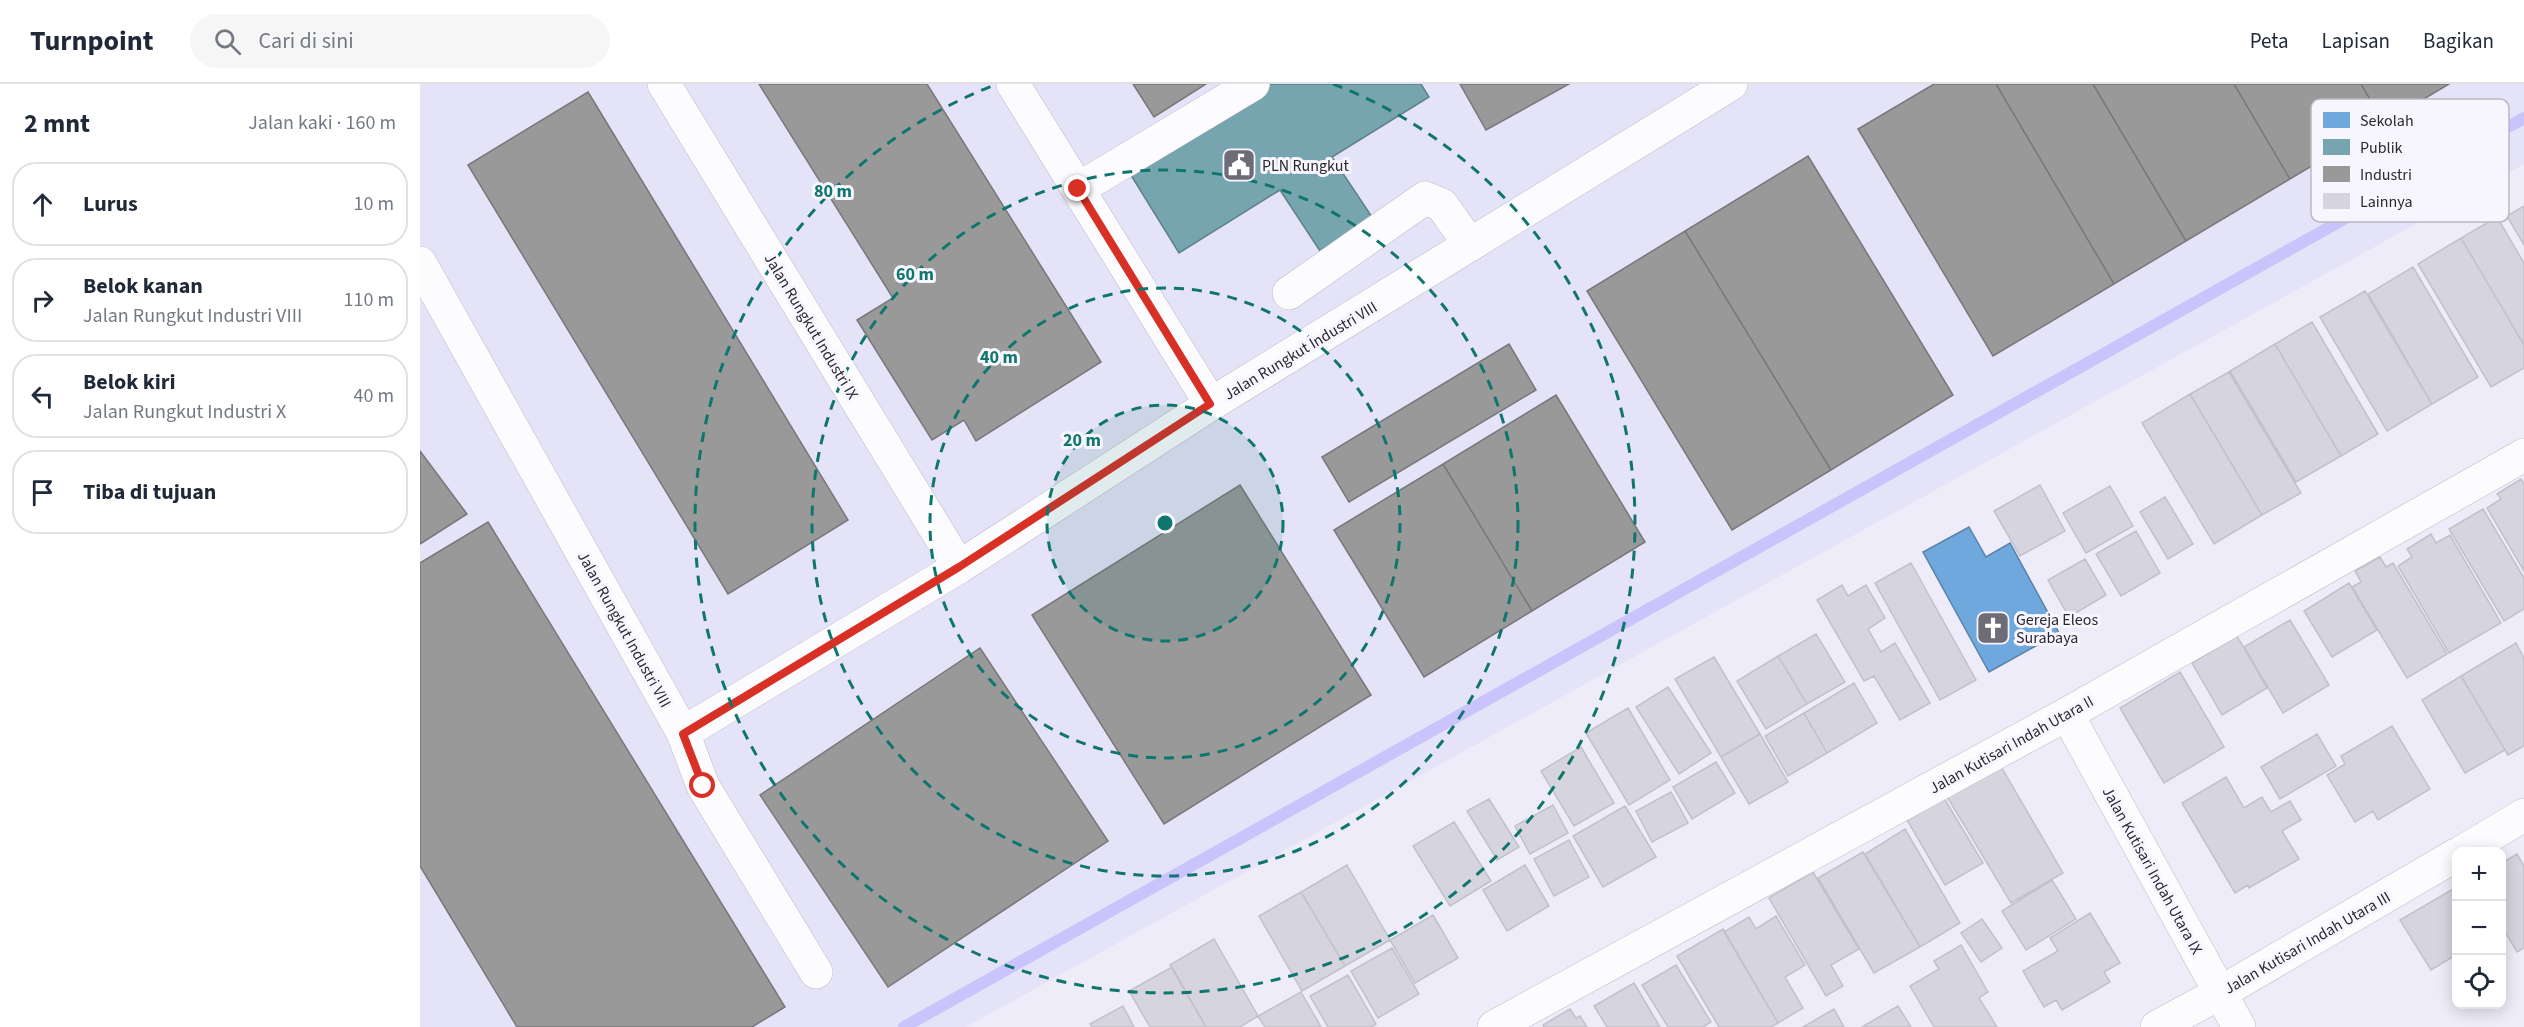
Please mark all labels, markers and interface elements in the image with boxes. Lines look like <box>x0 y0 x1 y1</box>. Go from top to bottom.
search box <box>190 14 610 68</box>
text: Turnpoint <box>30 21 154 61</box>
icon: search <box>211 25 244 58</box>
text: Cari di sini <box>259 25 354 57</box>
text: Peta <box>2250 26 2289 56</box>
text: Lapisan <box>2322 26 2390 56</box>
text: Bagikan <box>2423 26 2494 56</box>
legend <box>2311 99 2509 222</box>
text: 2 mnt <box>24 105 90 142</box>
text: Jalan kaki · 160 m <box>248 109 396 137</box>
text: Sekolah <box>2360 110 2414 132</box>
text: Publik <box>2360 137 2403 159</box>
public building icon: PLN Rungkut <box>1221 147 1257 183</box>
place label: PLN Rungkut <box>1262 155 1349 177</box>
text: Industri <box>2360 164 2412 186</box>
route end <box>1064 175 1090 201</box>
text: 80 m <box>814 179 852 204</box>
icon: ahead <box>26 188 59 221</box>
text: Lurus <box>83 188 138 220</box>
text: 10 m <box>354 190 394 218</box>
text: Lainnya <box>2360 191 2413 213</box>
street label: Jalan Rungkut Industri IX <box>759 249 864 404</box>
text: 60 m <box>896 262 934 287</box>
text: Belok kanan <box>83 270 203 302</box>
icon: right <box>26 284 59 317</box>
text: 110 m <box>344 286 394 314</box>
street label: Jalan Rungkut Industri VIII <box>1220 296 1381 405</box>
text: Jalan Rungkut Industri VIII <box>83 302 302 330</box>
text: 40 m <box>980 345 1018 370</box>
text: Belok kiri <box>83 366 176 398</box>
icon: left <box>26 380 59 413</box>
text: 40 m <box>354 382 394 410</box>
text: Jalan Rungkut Industri X <box>83 398 286 426</box>
text: 20 m <box>1063 428 1101 453</box>
icon: arrive <box>26 476 59 509</box>
text: Tiba di tujuan <box>83 476 216 508</box>
centre of rings <box>1155 513 1175 533</box>
street label: Jalan Rungkut Industri VIII <box>572 547 676 712</box>
place label: Gereja Eleos Surabaya <box>2016 609 2098 649</box>
church icon: Gereja Eleos Surabaya <box>1975 610 2011 646</box>
street label: Jalan Kutisari Indah Utara II <box>1925 691 2098 799</box>
route start <box>689 772 715 798</box>
street label: Jalan Kutisari Indah Utara IX <box>2097 783 2207 958</box>
map controls <box>2452 847 2506 1009</box>
button: + <box>2452 847 2506 901</box>
street label: Jalan Kutisari Indah Utara III <box>2220 886 2395 1000</box>
button: − <box>2452 901 2506 955</box>
button: locate <box>2452 955 2506 1009</box>

